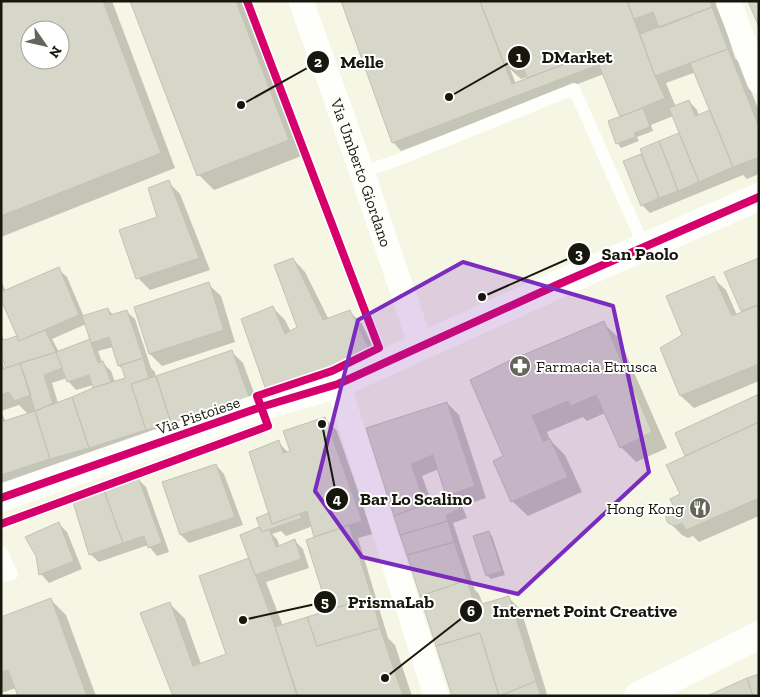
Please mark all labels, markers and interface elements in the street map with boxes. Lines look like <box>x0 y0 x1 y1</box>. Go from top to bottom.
north arrow <box>20 20 70 70</box>
callout: DMarket <box>507 41 623 74</box>
text: N <box>45 43 65 61</box>
callout: Melle <box>306 45 394 78</box>
text: DMarket <box>541 46 613 68</box>
text: 1 <box>516 48 522 66</box>
text: Melle <box>340 51 384 73</box>
text: 2 <box>314 53 322 71</box>
street label: Via Umberto Giordano <box>326 95 396 249</box>
callout: San Paolo <box>567 237 688 270</box>
text: San Paolo <box>602 243 679 265</box>
text: 3 <box>575 245 583 263</box>
pharmacy icon: Farmacia Etrusca <box>508 354 532 378</box>
place label: Farmacia Etrusca <box>536 357 657 376</box>
street label: Via Pistoiese <box>153 392 242 439</box>
callout: Bar Lo Scalino <box>325 483 482 516</box>
text: Bar Lo Scalino <box>360 488 473 510</box>
text: 4 <box>333 490 342 508</box>
restaurant icon: Hong Kong <box>688 496 712 520</box>
place label: Hong Kong <box>606 499 684 518</box>
callout: PrismaLab <box>312 585 444 618</box>
text: PrismaLab <box>348 591 434 613</box>
text: 5 <box>321 593 329 611</box>
callout: Internet Point Creative <box>458 594 688 627</box>
text: Internet Point Creative <box>493 600 678 622</box>
text: 6 <box>467 602 475 620</box>

